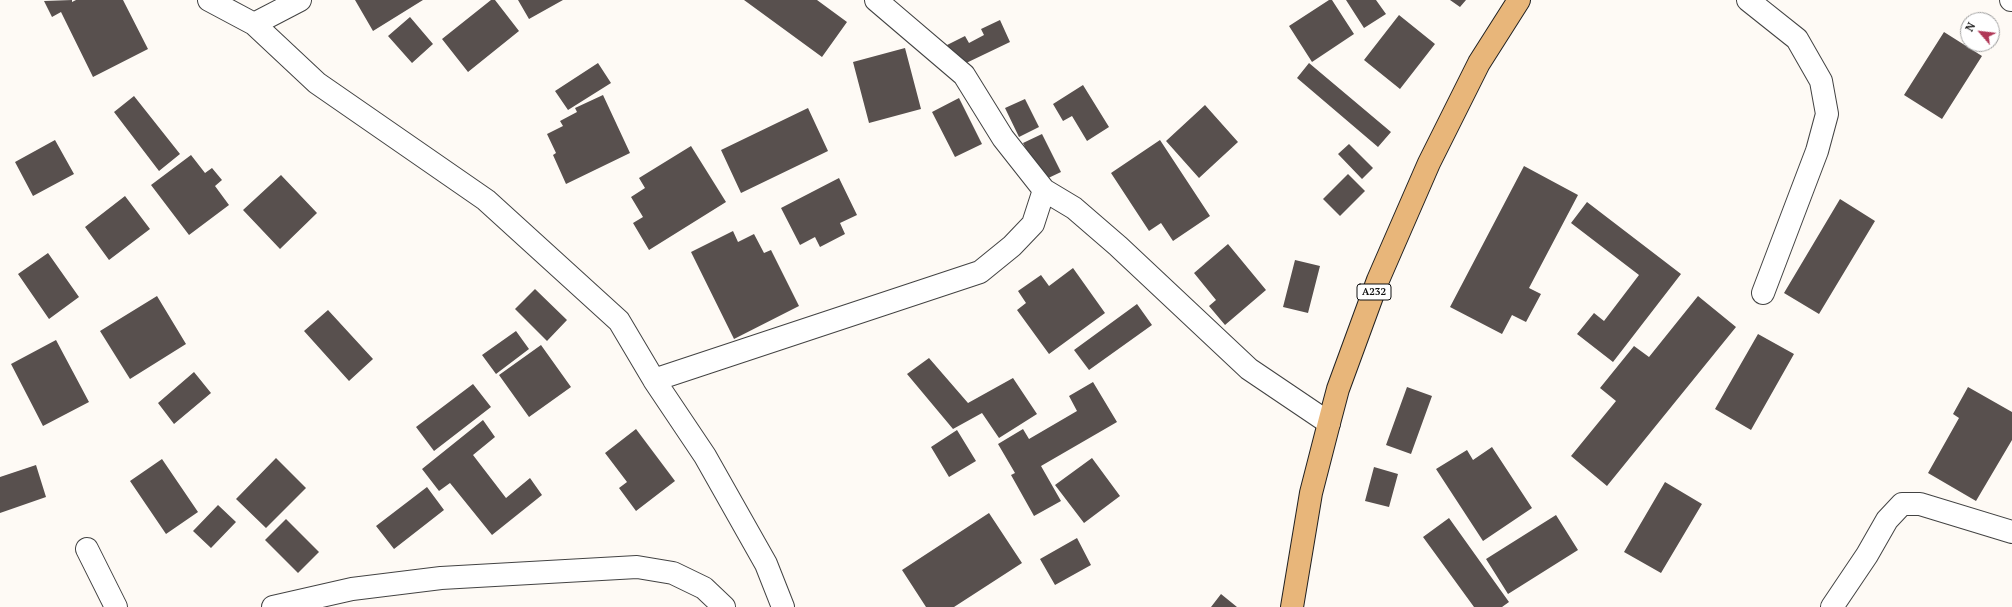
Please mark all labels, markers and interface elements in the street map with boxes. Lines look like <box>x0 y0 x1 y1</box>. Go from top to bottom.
north arrow <box>1960 12 2000 52</box>
text: N <box>1962 20 1978 34</box>
road number: A232 <box>1357 284 1391 300</box>

